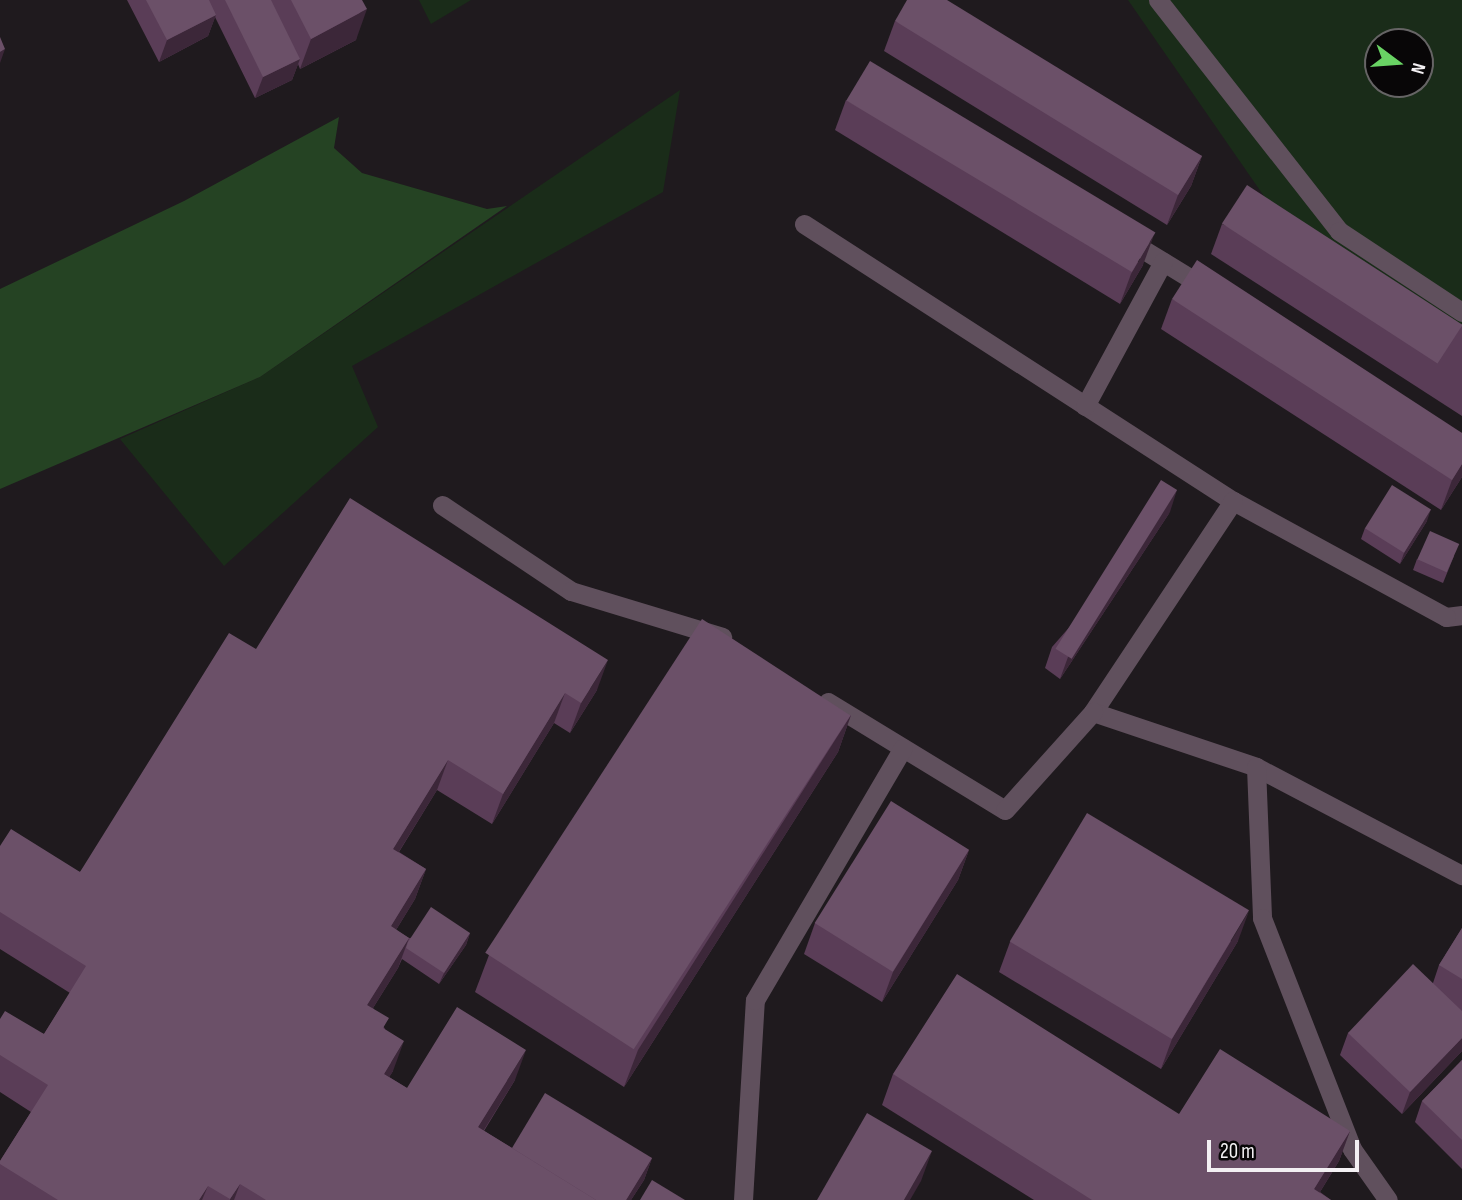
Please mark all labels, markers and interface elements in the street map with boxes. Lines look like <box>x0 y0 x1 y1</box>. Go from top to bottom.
north arrow <box>1364 28 1434 98</box>
text: N <box>1405 60 1430 76</box>
scale bar <box>1210 1126 1362 1170</box>
text: 20 m <box>1220 1139 1255 1164</box>

